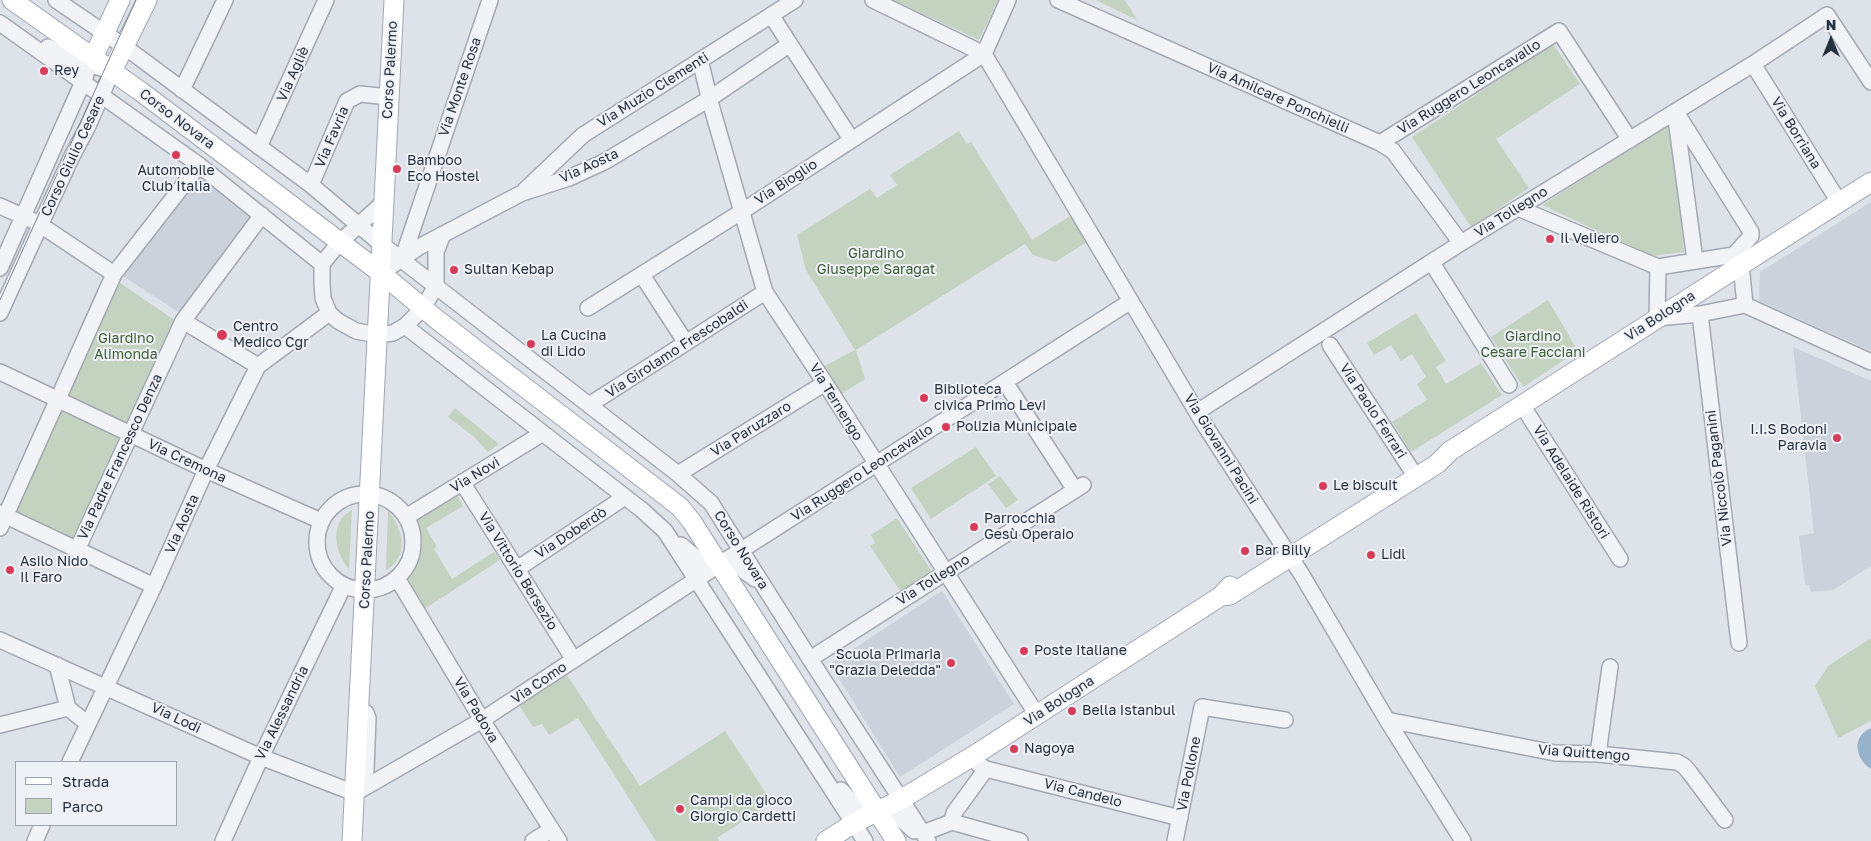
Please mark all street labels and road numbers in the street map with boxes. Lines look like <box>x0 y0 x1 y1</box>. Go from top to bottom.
street label: Corso Palermo <box>379 20 401 120</box>
street label: Via Monte Rosa <box>435 35 485 139</box>
street label: Via Ruggero Leoncavallo <box>1394 36 1544 138</box>
street label: Via Agliè <box>273 44 313 104</box>
street label: Via Muzio Clementi <box>594 49 712 131</box>
street label: Via Amilcare Ponchielli <box>1204 59 1352 137</box>
street label: Corso Novara <box>136 85 218 153</box>
street label: Corso Giulio Cesare <box>38 93 108 219</box>
street label: Via Borriana <box>1767 94 1825 172</box>
street label: Via Favria <box>312 104 352 170</box>
street label: Via Aosta <box>557 145 621 187</box>
street label: Via Bioglio <box>752 156 820 208</box>
street label: Via Tollegno <box>1471 183 1551 241</box>
street label: Via Bologna <box>1622 287 1698 345</box>
street label: Via Girolamo Frescobaldi <box>602 296 752 402</box>
street label: Via Ternengo <box>806 360 866 444</box>
street label: Via Paolo Ferrari <box>1336 360 1410 462</box>
street label: Via Padre Francesco Denza <box>74 371 166 543</box>
street label: Via Giovanni Pacini <box>1180 391 1262 507</box>
street label: Via Paruzzaro <box>708 398 794 460</box>
street label: Via Niccolò Paganini <box>1702 409 1736 547</box>
street label: Via Ruggero Leoncavallo <box>788 421 936 525</box>
street label: Via Adelaide Ristori <box>1529 422 1613 542</box>
street label: Via Cremona <box>145 435 229 487</box>
street label: Via Novi <box>447 454 503 496</box>
street label: Via Aosta <box>161 492 203 556</box>
street label: Via Doberdò <box>532 504 610 562</box>
street label: Corso Novara <box>710 507 772 593</box>
street label: Via Vittorio Bersezio <box>475 509 561 633</box>
street label: Corso Palermo <box>356 510 378 610</box>
street label: Via Tollegno <box>893 551 973 609</box>
street label: Via Como <box>508 658 570 708</box>
street label: Via Alessandria <box>252 663 312 763</box>
street label: Via Bologna <box>1021 672 1097 730</box>
street label: Via Padova <box>450 674 502 746</box>
street label: Via Lodi <box>148 699 204 737</box>
street label: Via Pollone <box>1174 735 1204 813</box>
street label: Via Quittengo <box>1538 741 1630 765</box>
street label: Via Candelo <box>1042 775 1124 811</box>

